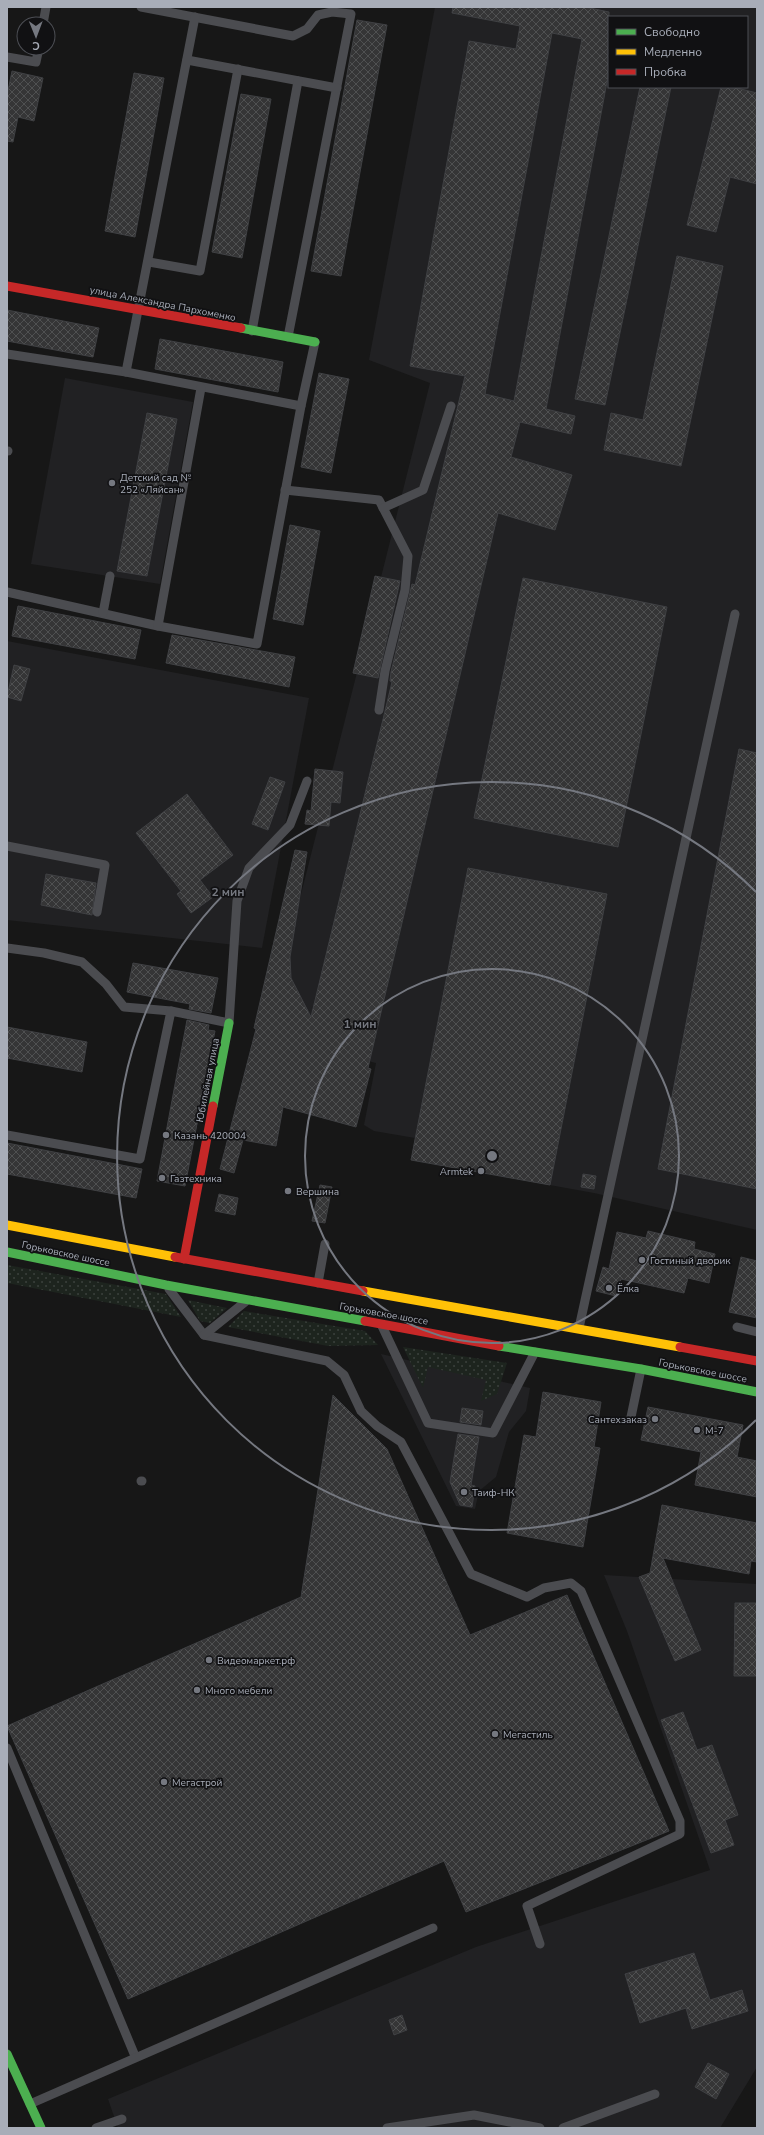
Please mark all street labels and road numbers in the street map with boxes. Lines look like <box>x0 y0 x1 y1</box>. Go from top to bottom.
street label: улица Александра Пархоменко <box>89 283 237 325</box>
street label: Юбилейная улица <box>193 1037 223 1124</box>
street label: Горьковское шоссе <box>20 1238 111 1270</box>
street label: Горьковское шоссе <box>338 1299 429 1329</box>
street label: Горьковское шоссе <box>657 1356 748 1386</box>

